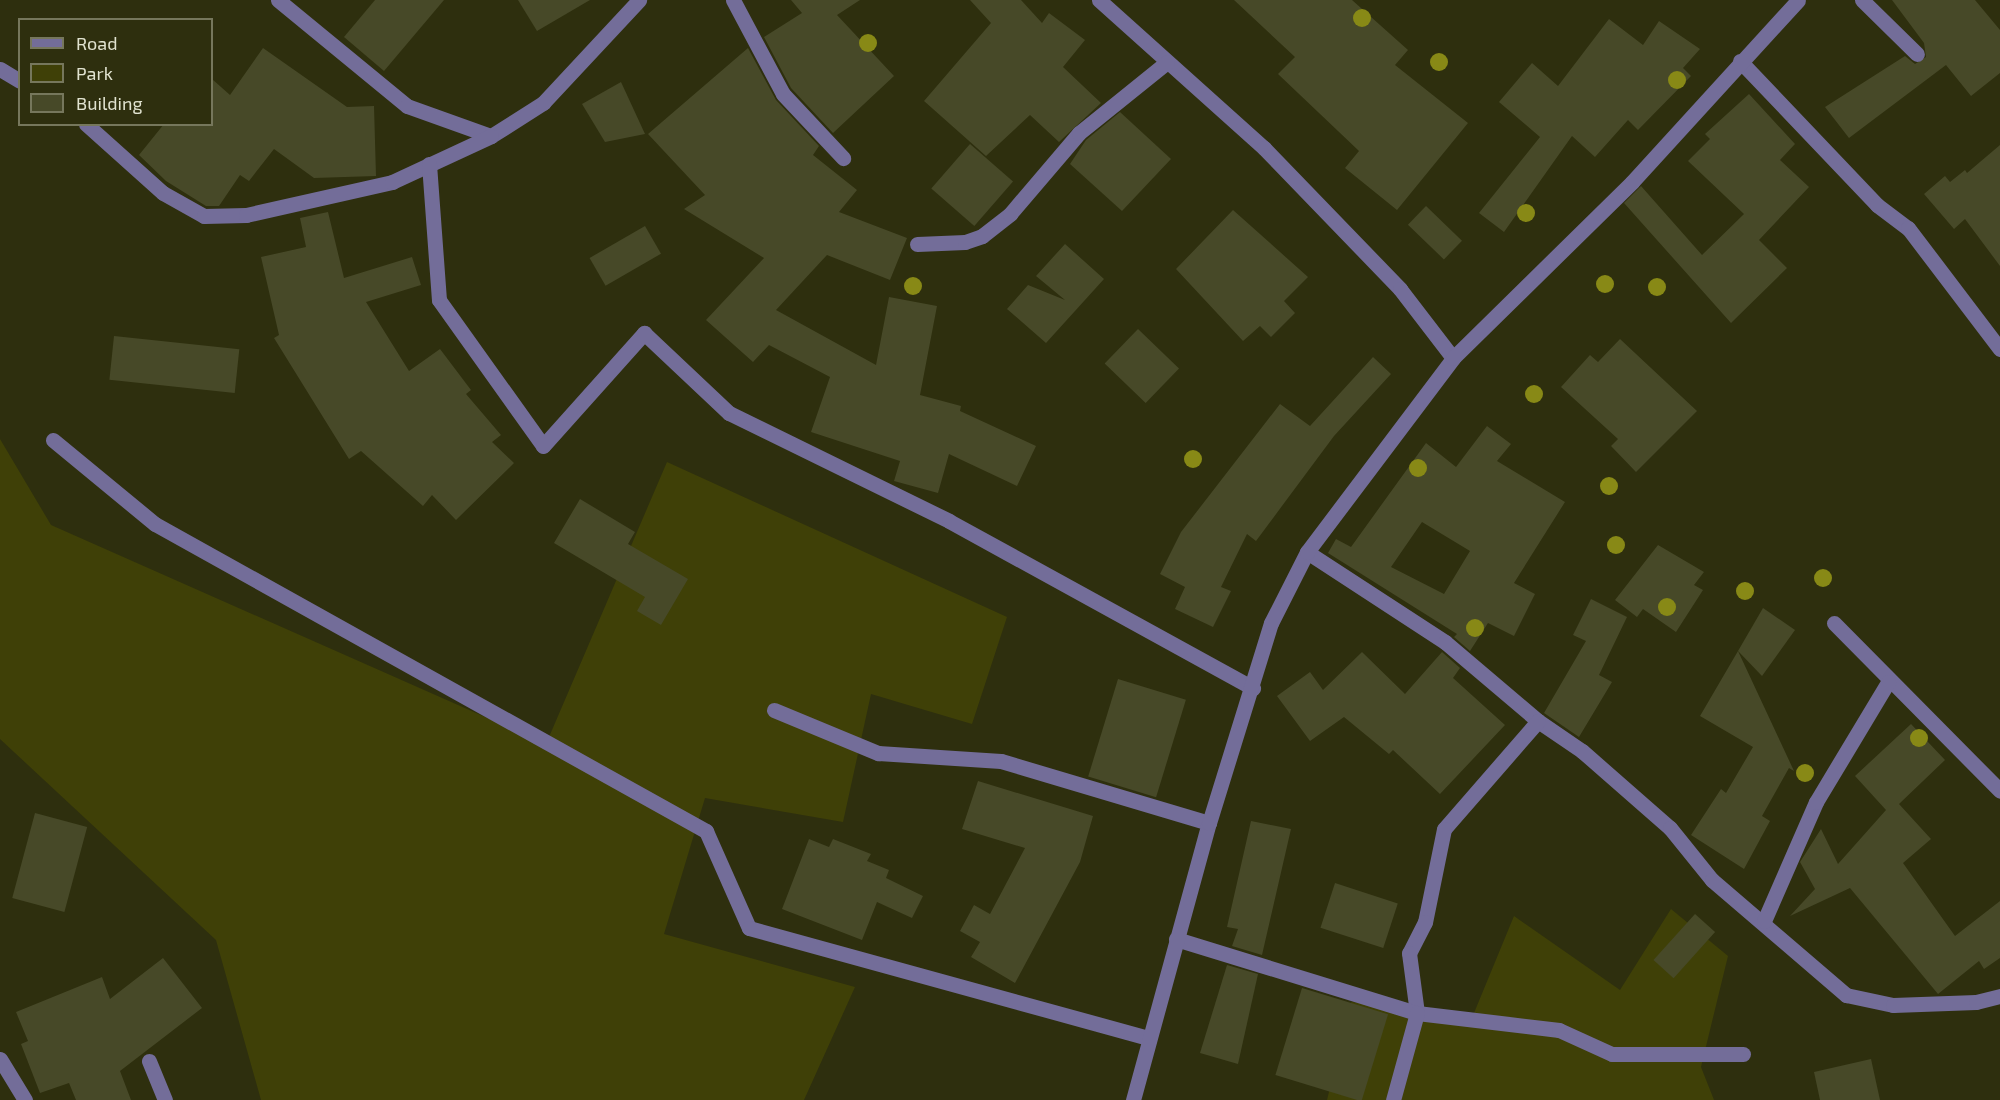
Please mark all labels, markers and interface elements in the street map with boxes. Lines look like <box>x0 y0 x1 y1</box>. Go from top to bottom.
legend <box>18 18 213 126</box>
text: Road <box>76 32 117 54</box>
text: Park <box>76 62 113 84</box>
text: Building <box>76 92 143 114</box>

